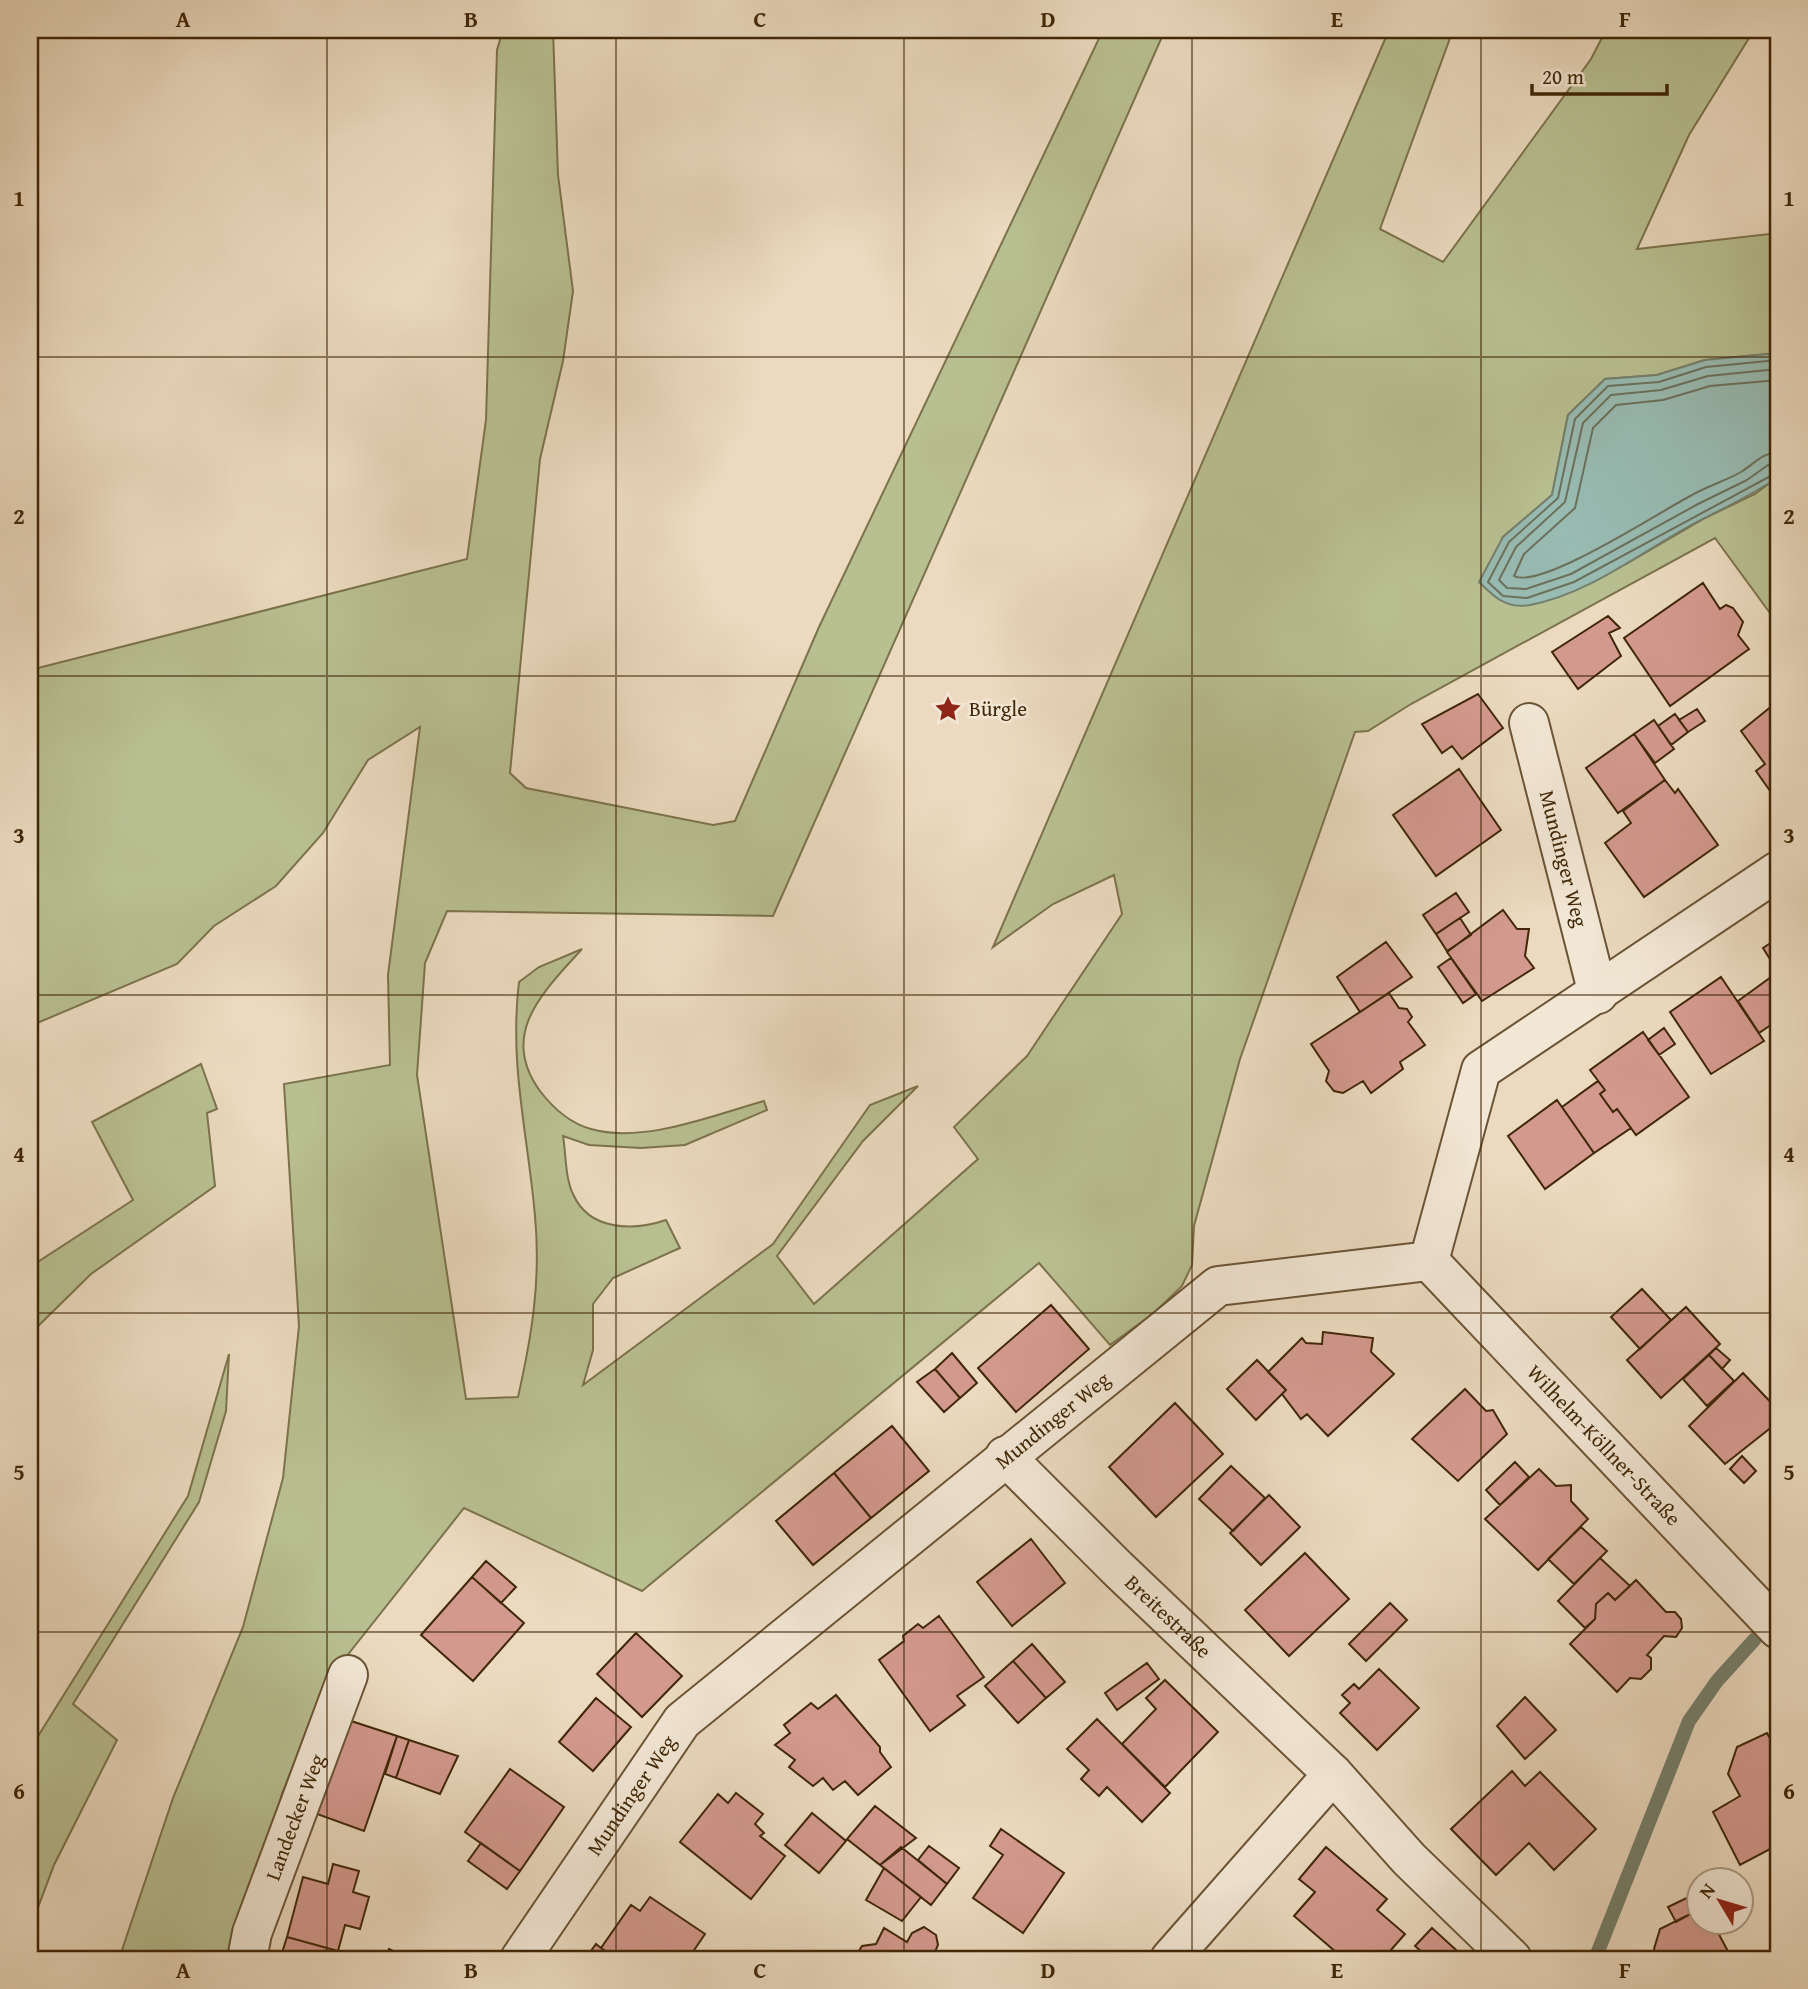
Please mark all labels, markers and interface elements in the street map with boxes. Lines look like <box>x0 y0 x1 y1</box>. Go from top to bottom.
text: A <box>176 2 191 35</box>
text: B <box>464 2 478 35</box>
text: C <box>753 2 767 35</box>
text: D <box>1041 2 1056 35</box>
text: E <box>1331 2 1343 35</box>
text: F <box>1619 2 1631 35</box>
scale bar <box>1532 52 1666 96</box>
text: 20 m <box>1542 61 1584 92</box>
text: 1 <box>13 181 25 214</box>
text: 1 <box>1783 181 1795 214</box>
text: 2 <box>13 499 25 532</box>
text: 2 <box>1783 499 1795 532</box>
place label: Bürgle <box>969 693 1027 724</box>
place icon: Bürgle <box>933 694 963 724</box>
street label: Mundinger Weg <box>1532 787 1596 931</box>
text: 3 <box>13 818 25 851</box>
text: 3 <box>1783 818 1795 851</box>
text: 4 <box>13 1137 25 1170</box>
text: 4 <box>1783 1137 1795 1170</box>
street label: Wilhelm-Köllner-Straße <box>1520 1357 1689 1533</box>
street label: Mundinger Weg <box>988 1363 1117 1476</box>
text: 5 <box>13 1455 25 1488</box>
text: 5 <box>1783 1455 1795 1488</box>
street label: Breitestraße <box>1118 1567 1219 1666</box>
street label: Mundinger Weg <box>579 1728 684 1862</box>
street label: Landecker Weg <box>257 1749 332 1885</box>
text: 6 <box>13 1774 25 1807</box>
text: 6 <box>1783 1774 1795 1807</box>
north arrow <box>1686 1867 1756 1937</box>
text: N <box>1692 1877 1722 1904</box>
text: A <box>176 1953 191 1986</box>
text: B <box>464 1953 478 1986</box>
text: C <box>753 1953 767 1986</box>
text: D <box>1041 1953 1056 1986</box>
text: E <box>1331 1953 1343 1986</box>
text: F <box>1619 1953 1631 1986</box>

